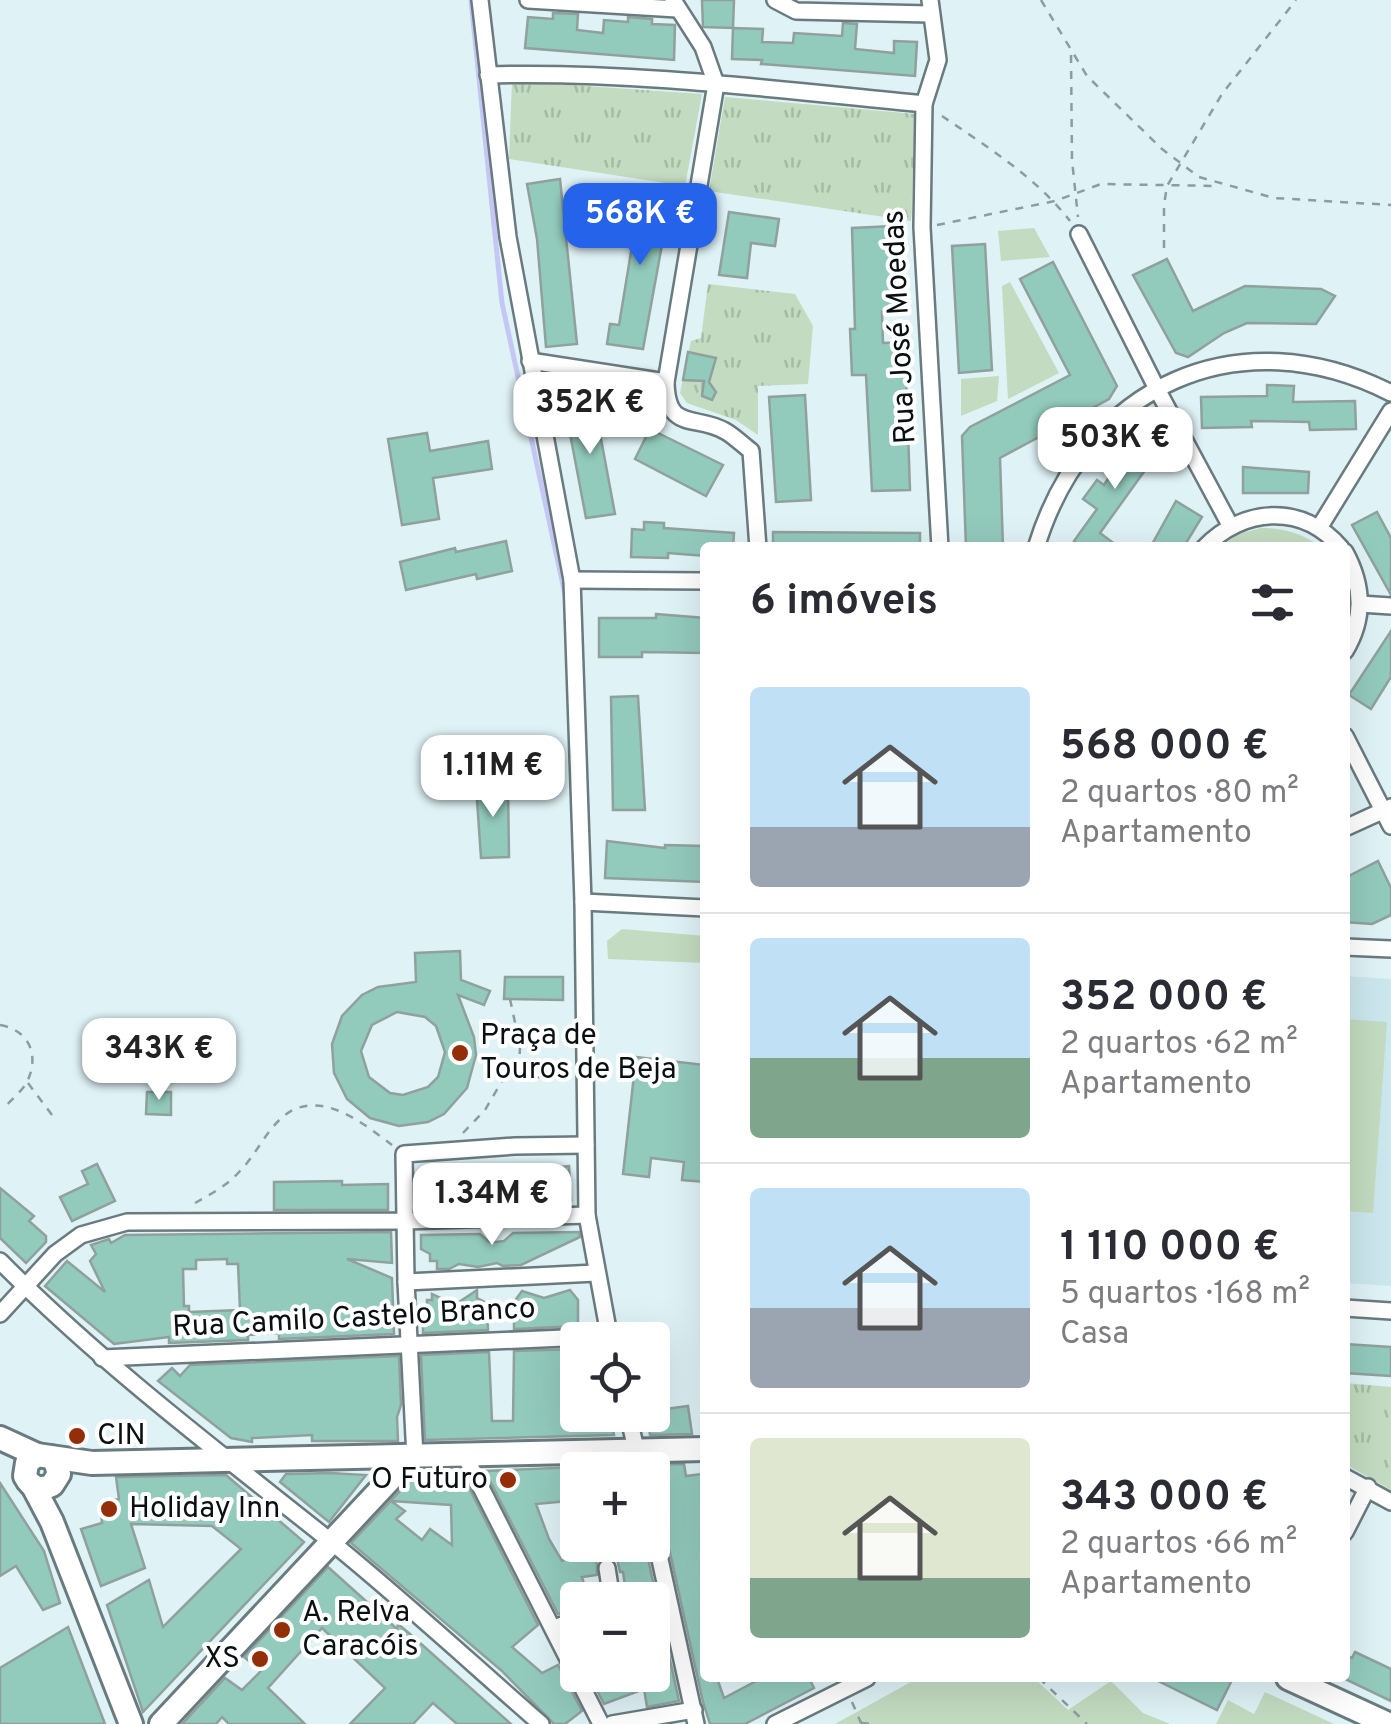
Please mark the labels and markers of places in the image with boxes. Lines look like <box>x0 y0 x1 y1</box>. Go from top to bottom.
pin: 568K € <box>559 183 721 268</box>
pin: 352K € <box>509 372 671 457</box>
pin: 503K € <box>1034 407 1196 492</box>
pin: 1.11M € <box>401 735 585 820</box>
pin: 343K € <box>78 1018 240 1103</box>
place label: Praça de Touros de Beja <box>480 1018 677 1089</box>
marker: Praça de Touros de Beja <box>449 1042 471 1064</box>
pin: 1.34M € <box>400 1163 584 1248</box>
place label: CIN <box>97 1418 146 1455</box>
marker: CIN <box>66 1425 88 1447</box>
place label: O Futuro <box>371 1462 488 1499</box>
marker: O Futuro <box>497 1469 519 1491</box>
place label: Holiday Inn <box>129 1491 280 1528</box>
marker: Holiday Inn <box>98 1498 120 1520</box>
place label: A. Relva Caracóis <box>302 1595 419 1666</box>
marker: A. Relva Caracóis <box>271 1619 293 1641</box>
place label: XS <box>204 1641 240 1678</box>
marker: XS <box>249 1648 271 1670</box>

